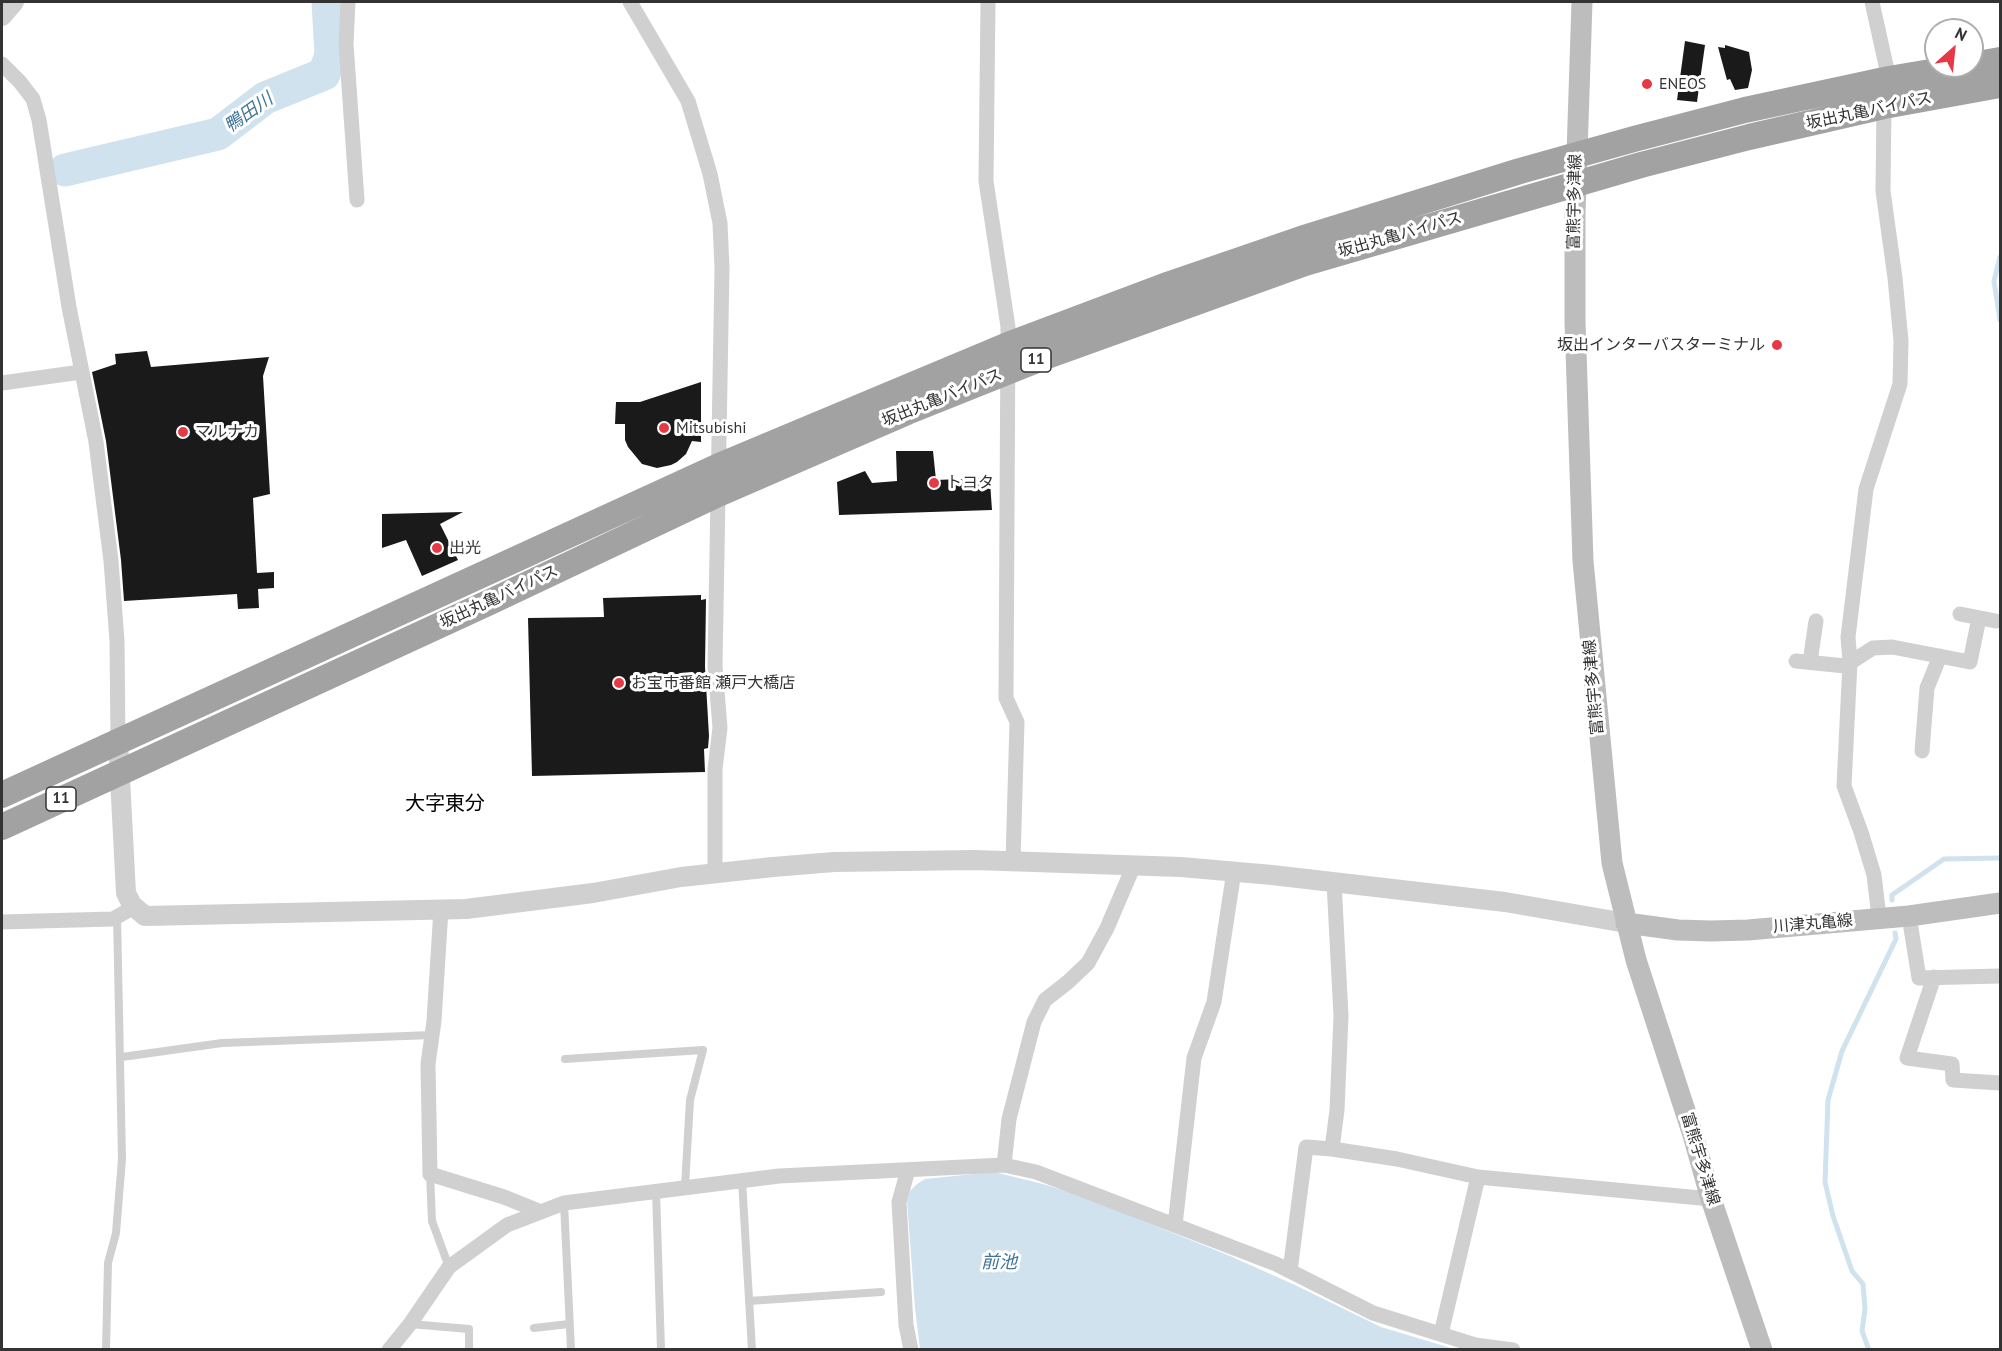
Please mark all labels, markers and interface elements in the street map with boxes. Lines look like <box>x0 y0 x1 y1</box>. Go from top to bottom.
north arrow <box>1924 18 1984 78</box>
text: N <box>1952 22 1970 45</box>
place label: ENEOS <box>1659 74 1706 94</box>
marker: ENEOS <box>1640 77 1654 91</box>
street label: 坂出丸亀バイパス <box>1804 88 1934 134</box>
water label: 鴨田川 <box>221 89 277 137</box>
street label: 富熊宇多津線 <box>1565 154 1585 250</box>
street label: 坂出丸亀バイパス <box>1336 208 1464 262</box>
place label: 坂出インターバスターミナル <box>1557 335 1765 355</box>
marker: 坂出インターバスターミナル <box>1770 338 1784 352</box>
road number: 11 <box>1021 348 1051 372</box>
street label: 坂出丸亀バイパス <box>879 365 1005 431</box>
place label: Mitsubishi <box>676 418 746 438</box>
marker: Mitsubishi <box>657 421 671 435</box>
place label: マルナカ <box>195 422 259 442</box>
marker: マルナカ <box>176 425 190 439</box>
place label: トヨタ <box>946 473 994 493</box>
marker: トヨタ <box>927 476 941 490</box>
place label: 出光 <box>449 538 481 558</box>
marker: 出光 <box>430 541 444 555</box>
street label: 坂出丸亀バイパス <box>437 561 561 633</box>
street label: 富熊宇多津線 <box>1580 638 1608 736</box>
place label: お宝市番館 瀬戸大橋店 <box>631 673 795 693</box>
marker: お宝市番館 瀬戸大橋店 <box>612 676 626 690</box>
road number: 11 <box>46 787 76 811</box>
district label: 大字東分 <box>405 792 485 816</box>
street label: 川津丸亀線 <box>1772 911 1854 937</box>
street label: 富熊宇多津線 <box>1677 1110 1723 1208</box>
water label: 前池 <box>981 1252 1017 1274</box>

